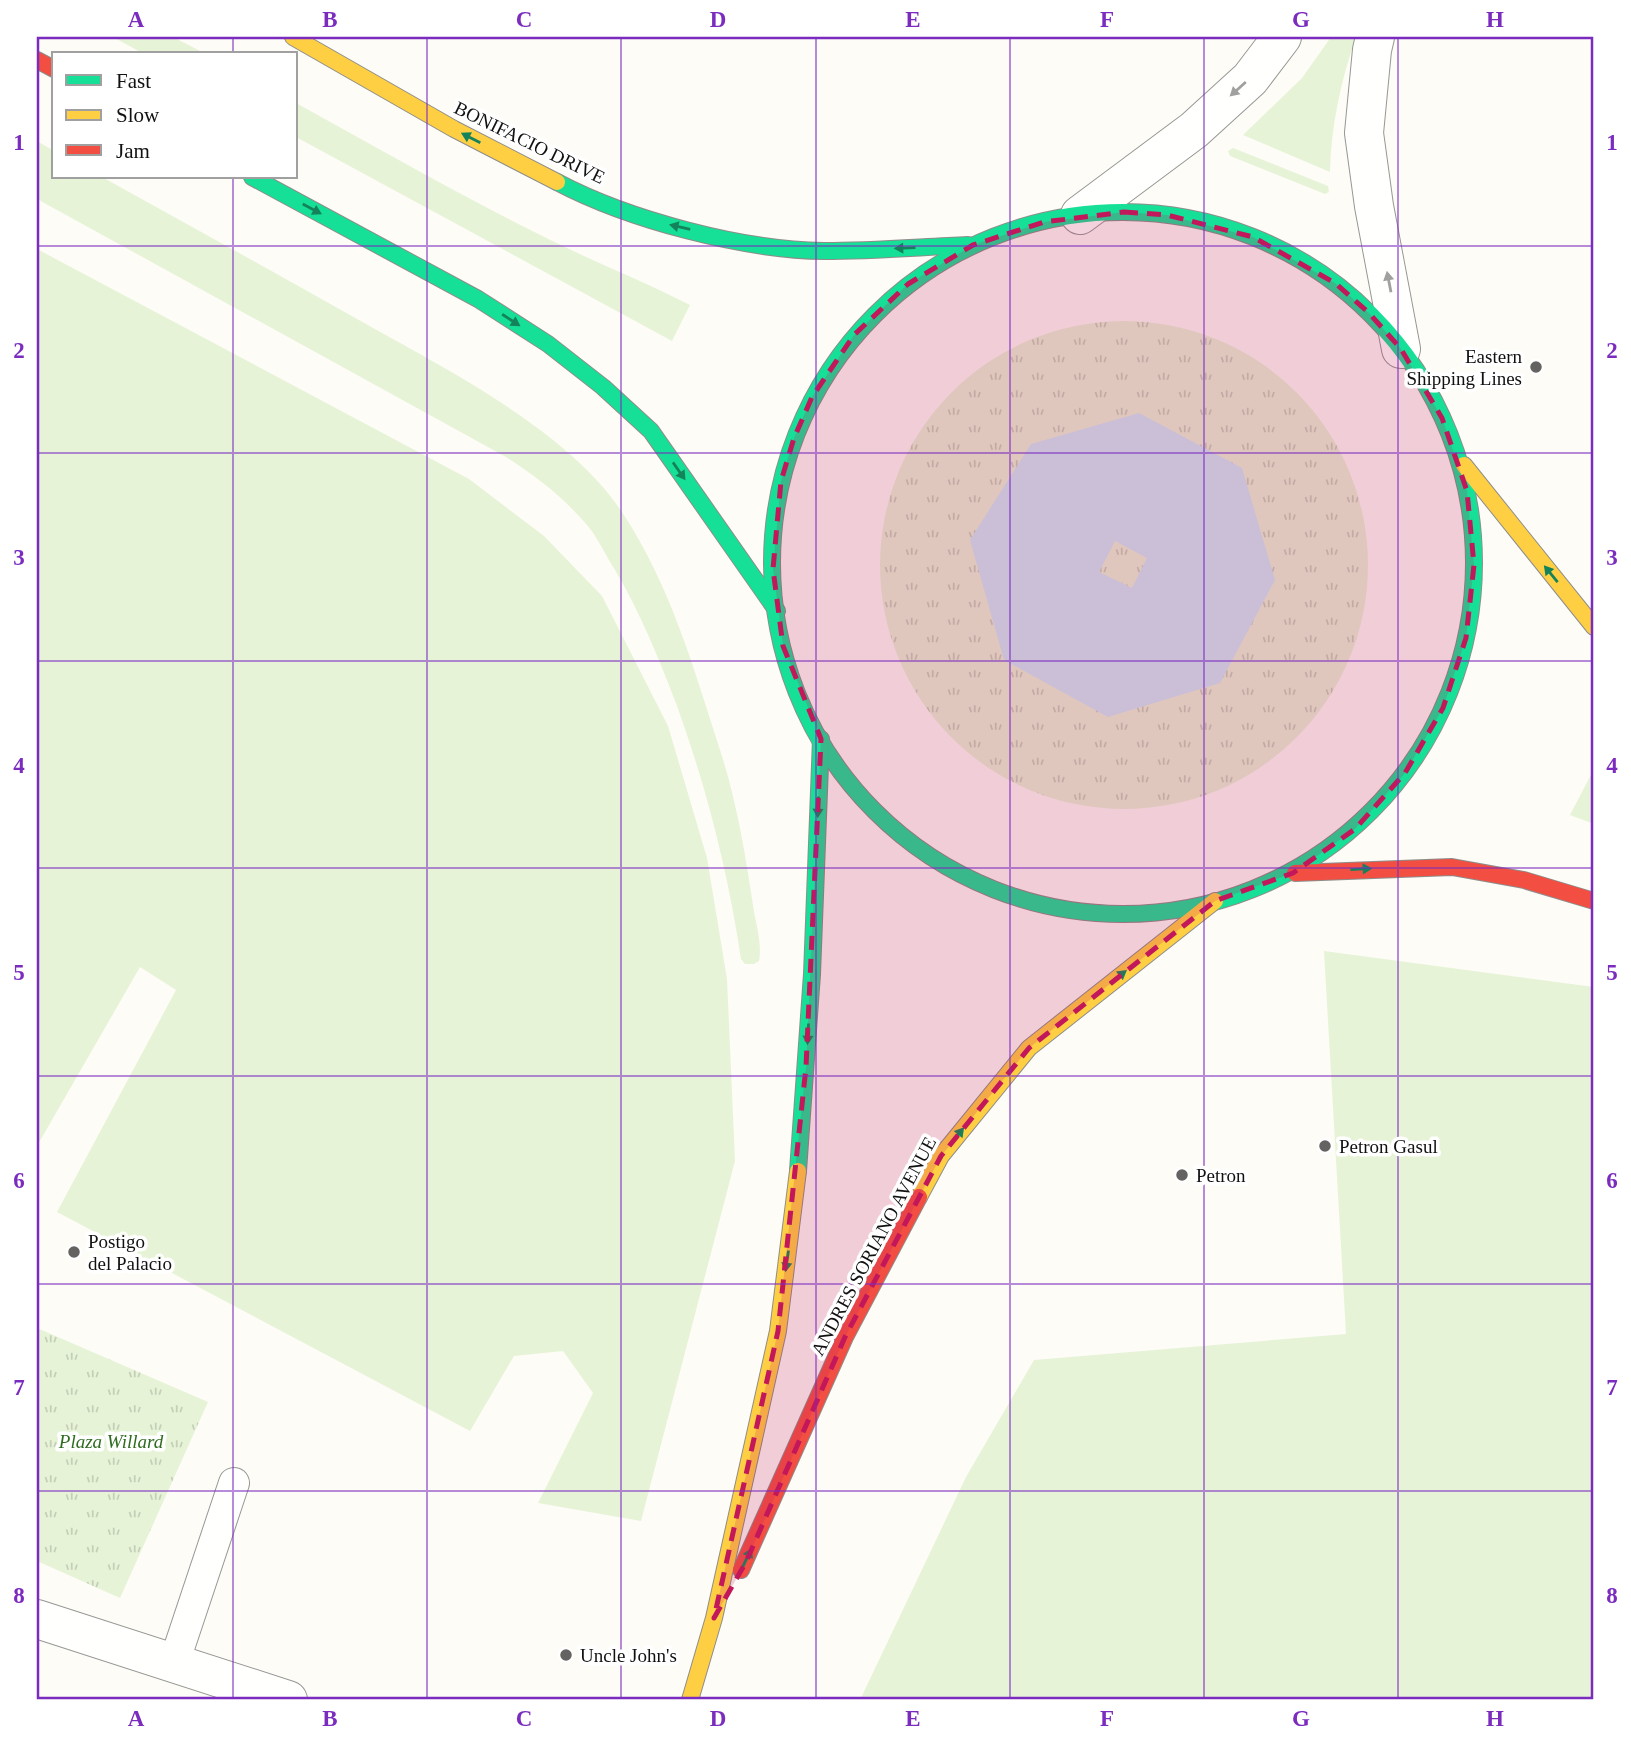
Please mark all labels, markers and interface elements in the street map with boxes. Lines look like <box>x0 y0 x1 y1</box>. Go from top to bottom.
text: A <box>128 7 145 32</box>
text: B <box>322 7 338 32</box>
text: C <box>516 7 532 32</box>
text: D <box>710 7 726 32</box>
text: E <box>905 7 921 32</box>
text: F <box>1100 7 1114 32</box>
text: G <box>1292 7 1310 32</box>
text: H <box>1486 7 1504 32</box>
legend <box>52 52 298 178</box>
text: Fast <box>116 69 151 93</box>
one-way arrow <box>1229 81 1247 97</box>
street label: BONIFACIO DRIVE <box>451 97 608 188</box>
text: Slow <box>116 103 160 127</box>
text: 1 <box>13 130 25 155</box>
text: 1 <box>1606 130 1618 155</box>
one-way arrow <box>462 132 481 144</box>
text: Jam <box>116 139 150 163</box>
one-way arrow <box>302 203 322 215</box>
one-way arrow <box>669 221 691 232</box>
one-way arrow <box>894 242 916 253</box>
one-way arrow <box>1383 271 1394 293</box>
one-way arrow <box>501 314 520 327</box>
text: 2 <box>13 338 25 363</box>
text: 2 <box>1606 338 1618 363</box>
place label: Eastern Shipping Lines <box>1406 346 1522 389</box>
marker: Eastern Shipping Lines <box>1528 359 1544 375</box>
one-way arrow <box>672 462 686 480</box>
text: 3 <box>13 545 25 570</box>
text: 3 <box>1606 545 1618 570</box>
one-way arrow <box>1544 566 1559 584</box>
text: 4 <box>13 753 25 778</box>
text: 4 <box>1606 753 1618 778</box>
one-way arrow <box>813 796 824 818</box>
one-way arrow <box>1350 863 1372 874</box>
text: 5 <box>13 960 25 985</box>
text: 5 <box>1606 960 1618 985</box>
one-way arrow <box>1109 971 1127 985</box>
one-way arrow <box>803 1024 814 1046</box>
one-way arrow <box>949 1127 964 1144</box>
street label: ANDRES SORIANO AVENUE <box>807 1133 940 1359</box>
place label: Petron Gasul <box>1339 1136 1438 1157</box>
marker: Petron Gasul <box>1317 1138 1333 1154</box>
place label: Petron <box>1196 1165 1246 1186</box>
marker: Petron <box>1174 1167 1190 1183</box>
text: 6 <box>13 1168 25 1193</box>
text: 6 <box>1606 1168 1618 1193</box>
place label: Postigo del Palacio <box>88 1231 172 1274</box>
marker: Postigo del Palacio <box>66 1244 82 1260</box>
one-way arrow <box>782 1250 793 1272</box>
text: 7 <box>13 1375 25 1400</box>
text: 7 <box>1606 1375 1618 1400</box>
park label: Plaza Willard <box>58 1431 164 1452</box>
one-way arrow <box>742 1548 753 1568</box>
text: 8 <box>13 1583 25 1608</box>
text: 8 <box>1606 1583 1618 1608</box>
place label: Uncle John's <box>580 1645 677 1666</box>
marker: Uncle John's <box>558 1647 574 1663</box>
text: A <box>128 1706 145 1731</box>
text: B <box>322 1706 338 1731</box>
text: C <box>516 1706 532 1731</box>
text: D <box>710 1706 726 1731</box>
text: E <box>905 1706 921 1731</box>
text: F <box>1100 1706 1114 1731</box>
text: G <box>1292 1706 1310 1731</box>
text: H <box>1486 1706 1504 1731</box>

